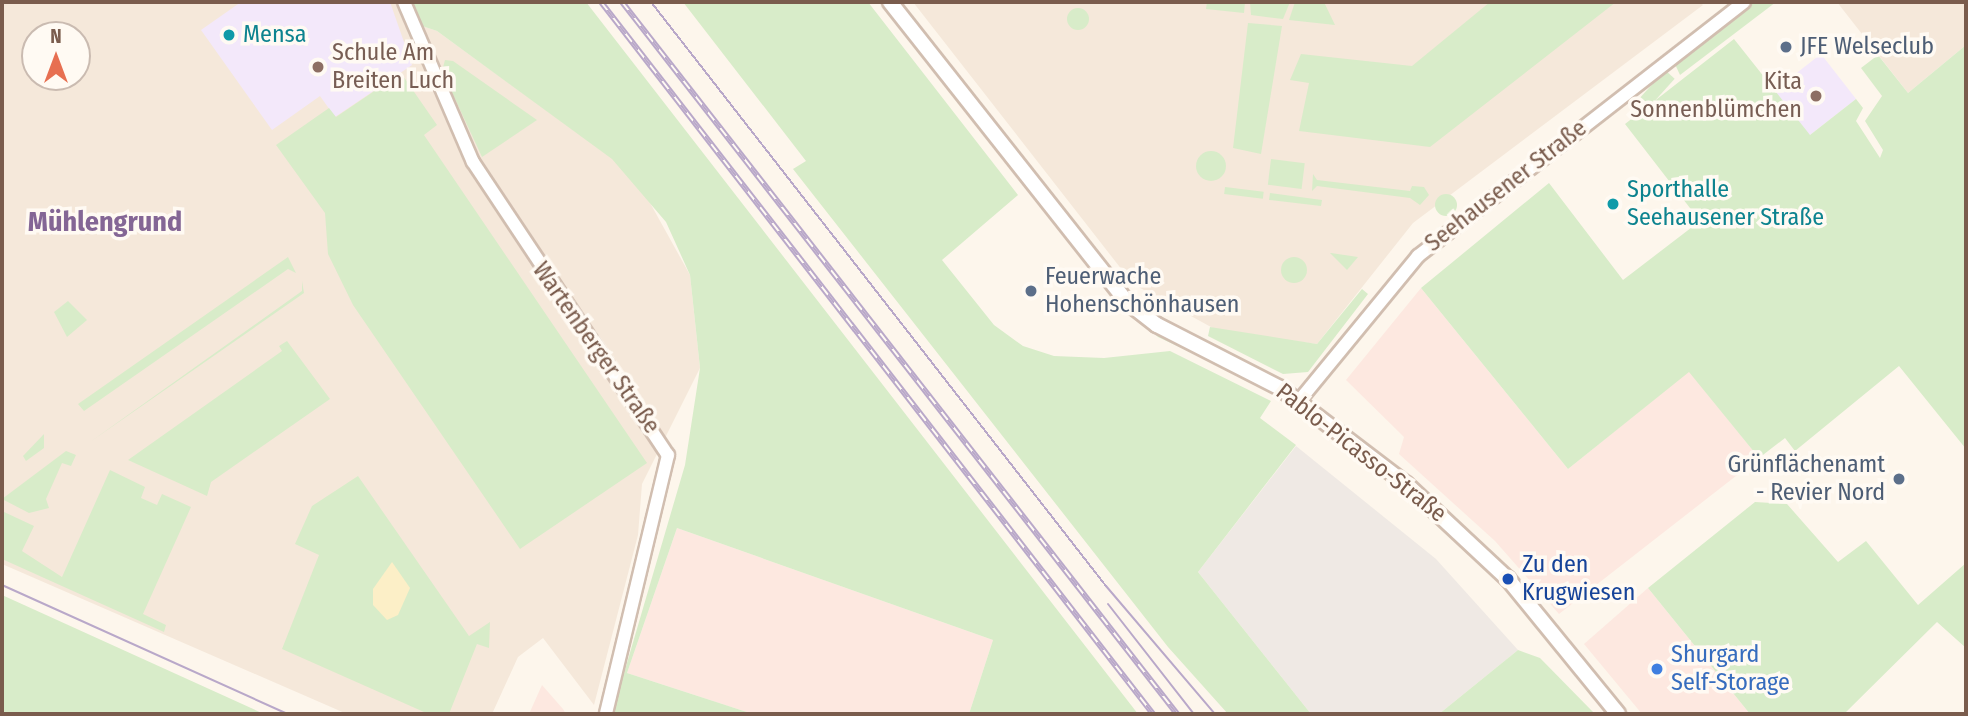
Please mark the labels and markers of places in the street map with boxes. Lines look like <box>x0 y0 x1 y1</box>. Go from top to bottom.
place label: Mensa <box>243 21 306 49</box>
marker: Mensa <box>221 27 237 43</box>
place label: JFE Welseclub <box>1800 33 1934 61</box>
place label: Schule Am Breiten Luch <box>332 39 454 95</box>
marker: JFE Welseclub <box>1778 39 1794 55</box>
marker: Schule Am Breiten Luch <box>310 59 326 75</box>
place label: Kita Sonnenblümchen <box>1630 68 1802 124</box>
marker: Kita Sonnenblümchen <box>1808 88 1824 104</box>
place label: Sporthalle Seehausener Straße <box>1627 176 1824 232</box>
marker: Sporthalle Seehausener Straße <box>1605 196 1621 212</box>
place label: Feuerwache Hohenschönhausen <box>1045 263 1239 319</box>
marker: Feuerwache Hohenschönhausen <box>1023 283 1039 299</box>
place label: Grünflächenamt - Revier Nord <box>1727 451 1885 507</box>
marker: Grünflächenamt - Revier Nord <box>1891 471 1907 487</box>
place label: Zu den Krugwiesen <box>1522 551 1635 607</box>
marker: Zu den Krugwiesen <box>1500 571 1516 587</box>
place label: Shurgard Self-Storage <box>1671 641 1790 697</box>
marker: Shurgard Self-Storage <box>1649 661 1665 677</box>

